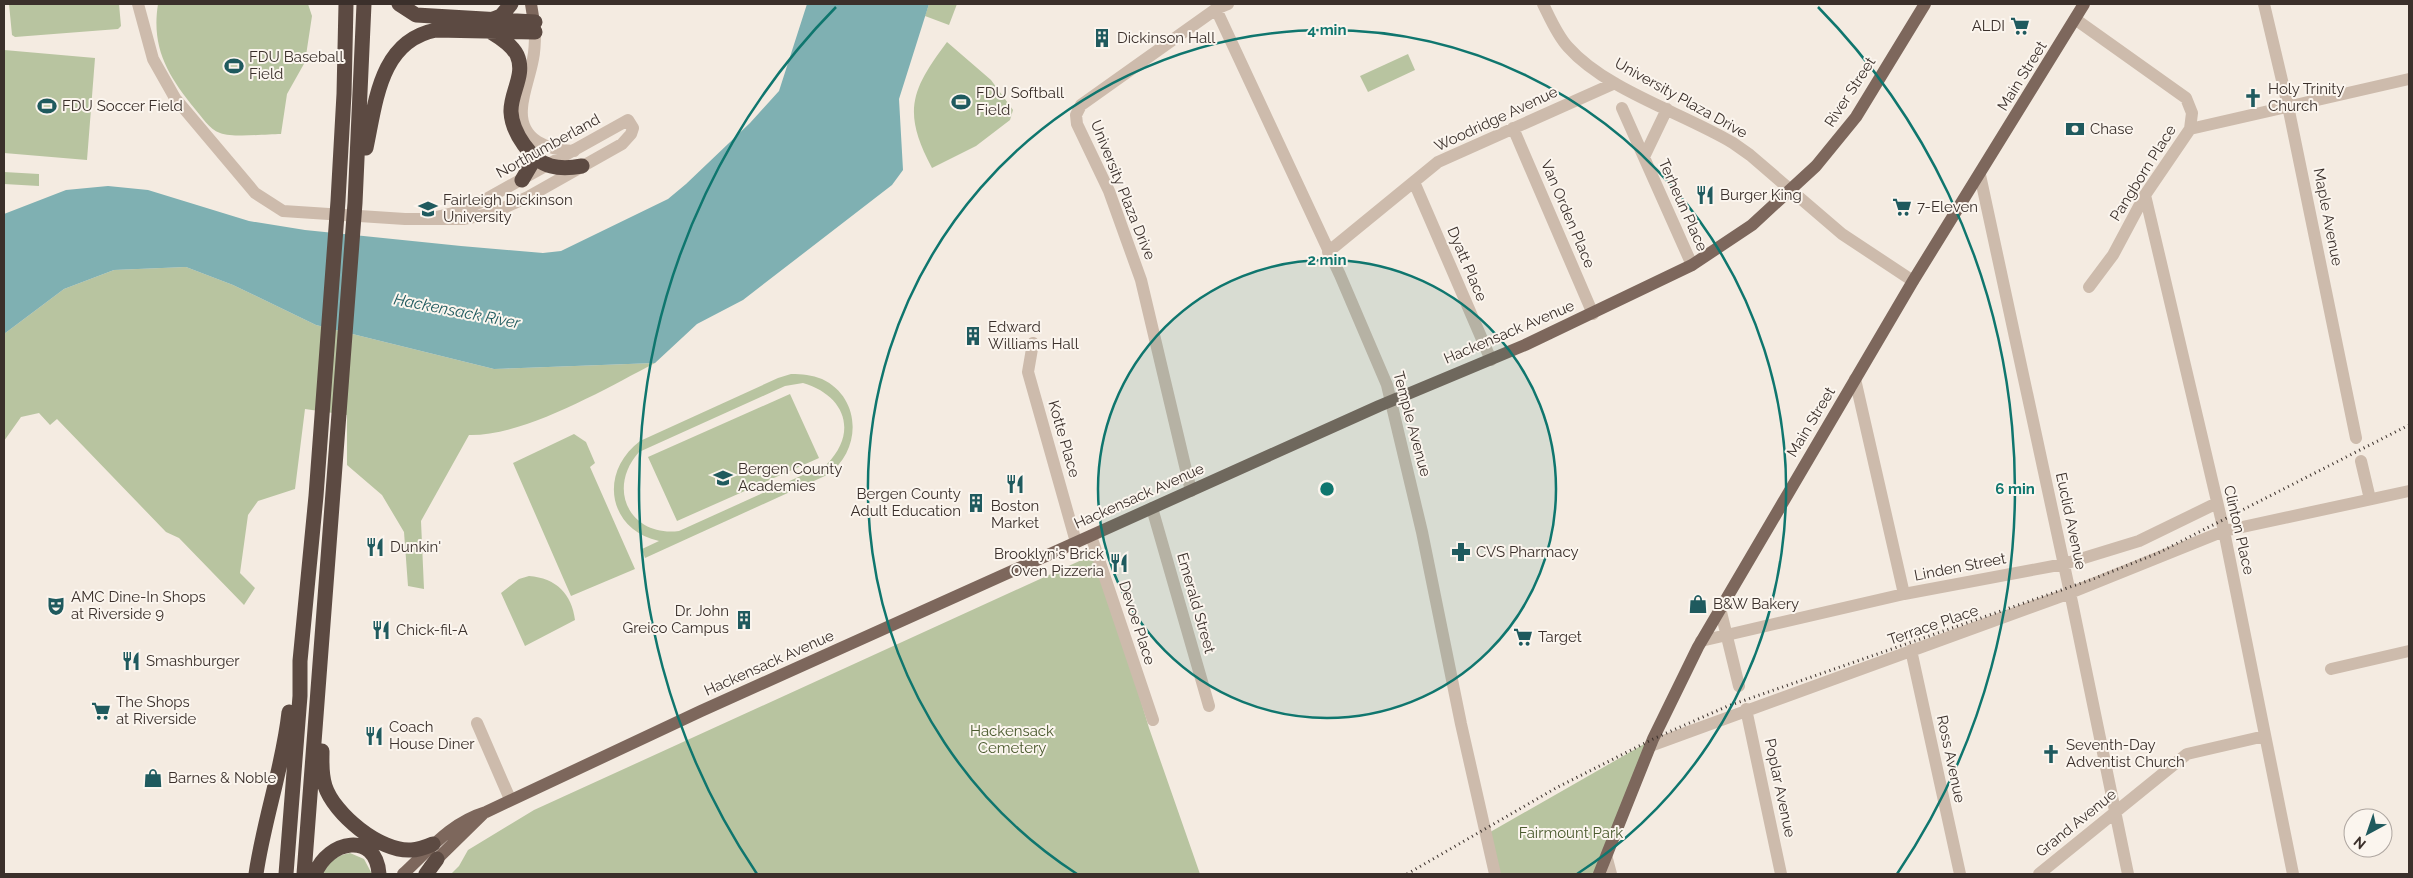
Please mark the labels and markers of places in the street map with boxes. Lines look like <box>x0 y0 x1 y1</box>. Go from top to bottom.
supermarket icon: ALDI <box>2009 15 2031 37</box>
place label: ALDI <box>1972 17 2005 35</box>
building icon: Dickinson Hall <box>1091 27 1113 49</box>
place label: Dickinson Hall <box>1117 29 1216 47</box>
place label: FDU Baseball Field <box>249 48 344 83</box>
sports icon: FDU Baseball Field <box>223 55 245 77</box>
place label: Holy Trinity Church <box>2268 80 2344 115</box>
place label: FDU Softball Field <box>976 84 1065 119</box>
church icon: Holy Trinity Church <box>2242 87 2264 109</box>
sports icon: FDU Softball Field <box>950 91 972 113</box>
sports icon: FDU Soccer Field <box>36 95 58 117</box>
place label: FDU Soccer Field <box>62 97 183 115</box>
bank icon: Chase <box>2064 118 2086 140</box>
place label: Chase <box>2090 120 2133 138</box>
restaurant icon: Burger King <box>1694 184 1716 206</box>
place label: Burger King <box>1720 186 1802 204</box>
place label: Fairleigh Dickinson University <box>443 191 573 226</box>
supermarket icon: 7-Eleven <box>1891 196 1913 218</box>
school or university icon: Fairleigh Dickinson University <box>417 198 439 220</box>
place label: 7-Eleven <box>1917 198 1978 216</box>
place label: Edward Williams Hall <box>988 318 1080 353</box>
building icon: Edward Williams Hall <box>962 325 984 347</box>
place label: Bergen County Academies <box>738 460 842 495</box>
school or university icon: Bergen County Academies <box>712 467 734 489</box>
restaurant icon: Boston Market <box>1004 473 1026 495</box>
centre of rings <box>1318 480 1336 498</box>
place label: Bergen County Adult Education <box>850 485 961 520</box>
building icon: Bergen County Adult Education <box>965 492 987 514</box>
place label: Boston Market <box>991 497 1039 532</box>
restaurant icon: Dunkin' <box>364 536 386 558</box>
place label: Dunkin' <box>390 538 441 556</box>
pharmacy icon: CVS Pharmacy <box>1450 541 1472 563</box>
place label: CVS Pharmacy <box>1476 543 1579 561</box>
place label: Brooklyn's Brick Oven Pizzeria <box>994 545 1104 580</box>
restaurant icon: Brooklyn's Brick Oven Pizzeria <box>1108 552 1130 574</box>
place label: AMC Dine-In Shops at Riverside 9 <box>71 588 206 623</box>
shop icon: B&W Bakery <box>1687 593 1709 615</box>
theatre icon: AMC Dine-In Shops at Riverside 9 <box>45 595 67 617</box>
place label: B&W Bakery <box>1713 595 1799 613</box>
place label: Dr. John Greico Campus <box>623 602 729 637</box>
building icon: Dr. John Greico Campus <box>733 609 755 631</box>
restaurant icon: Chick-fil-A <box>370 619 392 641</box>
place label: Chick-fil-A <box>396 621 468 639</box>
supermarket icon: Target <box>1512 626 1534 648</box>
place label: Target <box>1538 628 1582 646</box>
restaurant icon: Smashburger <box>120 650 142 672</box>
place label: Smashburger <box>146 652 240 670</box>
place label: The Shops at Riverside <box>116 693 197 728</box>
supermarket icon: The Shops at Riverside <box>90 700 112 722</box>
place label: Coach House Diner <box>389 718 475 753</box>
restaurant icon: Coach House Diner <box>363 725 385 747</box>
place label: Seventh-Day Adventist Church <box>2066 736 2185 771</box>
church icon: Seventh-Day Adventist Church <box>2040 743 2062 765</box>
shop icon: Barnes & Noble <box>142 767 164 789</box>
place label: Barnes & Noble <box>168 769 277 787</box>

